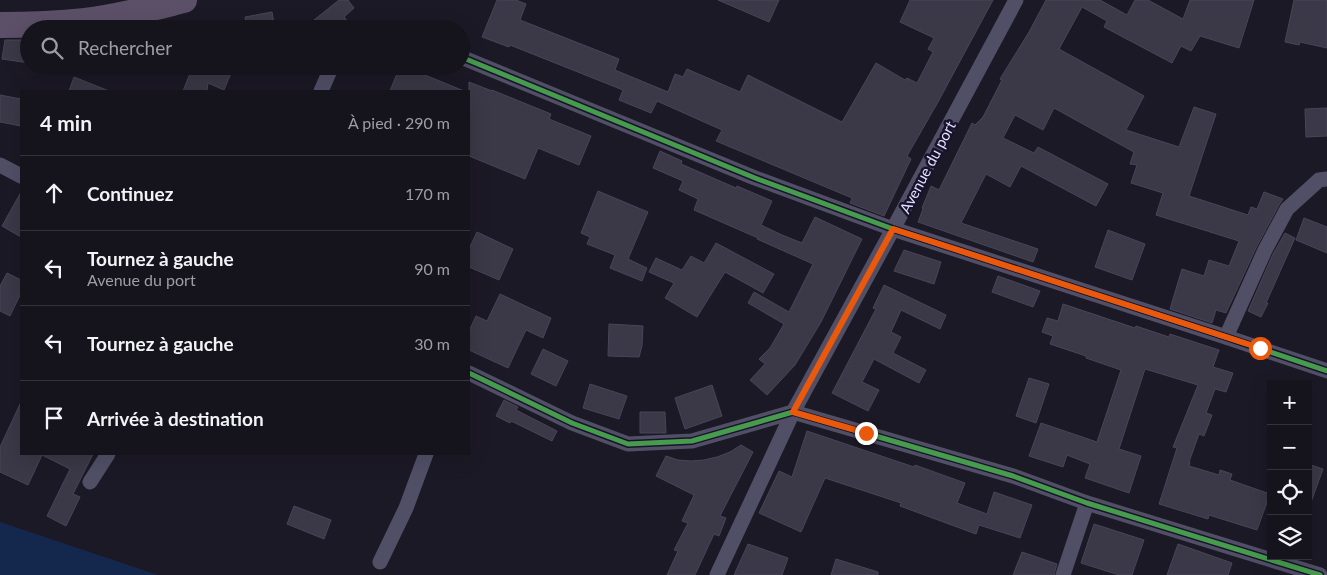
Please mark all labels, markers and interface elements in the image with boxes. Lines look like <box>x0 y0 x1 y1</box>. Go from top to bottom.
search box <box>20 20 470 75</box>
icon: search <box>38 34 66 62</box>
text: Rechercher <box>78 36 172 59</box>
text: 4 min <box>40 110 92 135</box>
text: À pied · 290 m <box>348 113 450 132</box>
street label: Avenue du port <box>895 117 959 216</box>
icon: ahead <box>40 179 68 207</box>
text: Continuez <box>87 182 173 205</box>
text: 170 m <box>405 184 450 203</box>
text: Tournez à gauche <box>87 247 234 270</box>
icon: left <box>40 254 68 282</box>
text: 90 m <box>414 259 450 278</box>
text: Avenue du port <box>87 270 196 289</box>
icon: left <box>40 329 68 357</box>
text: Tournez à gauche <box>87 332 234 355</box>
text: 30 m <box>414 334 450 353</box>
route start <box>1249 337 1272 360</box>
map controls <box>1267 380 1312 560</box>
button: + <box>1267 380 1312 425</box>
icon: arrive <box>40 404 68 432</box>
text: Arrivée à destination <box>87 407 264 430</box>
route end <box>855 422 878 445</box>
button: − <box>1267 425 1312 470</box>
button: locate <box>1267 470 1312 515</box>
button: layers <box>1267 515 1312 560</box>

